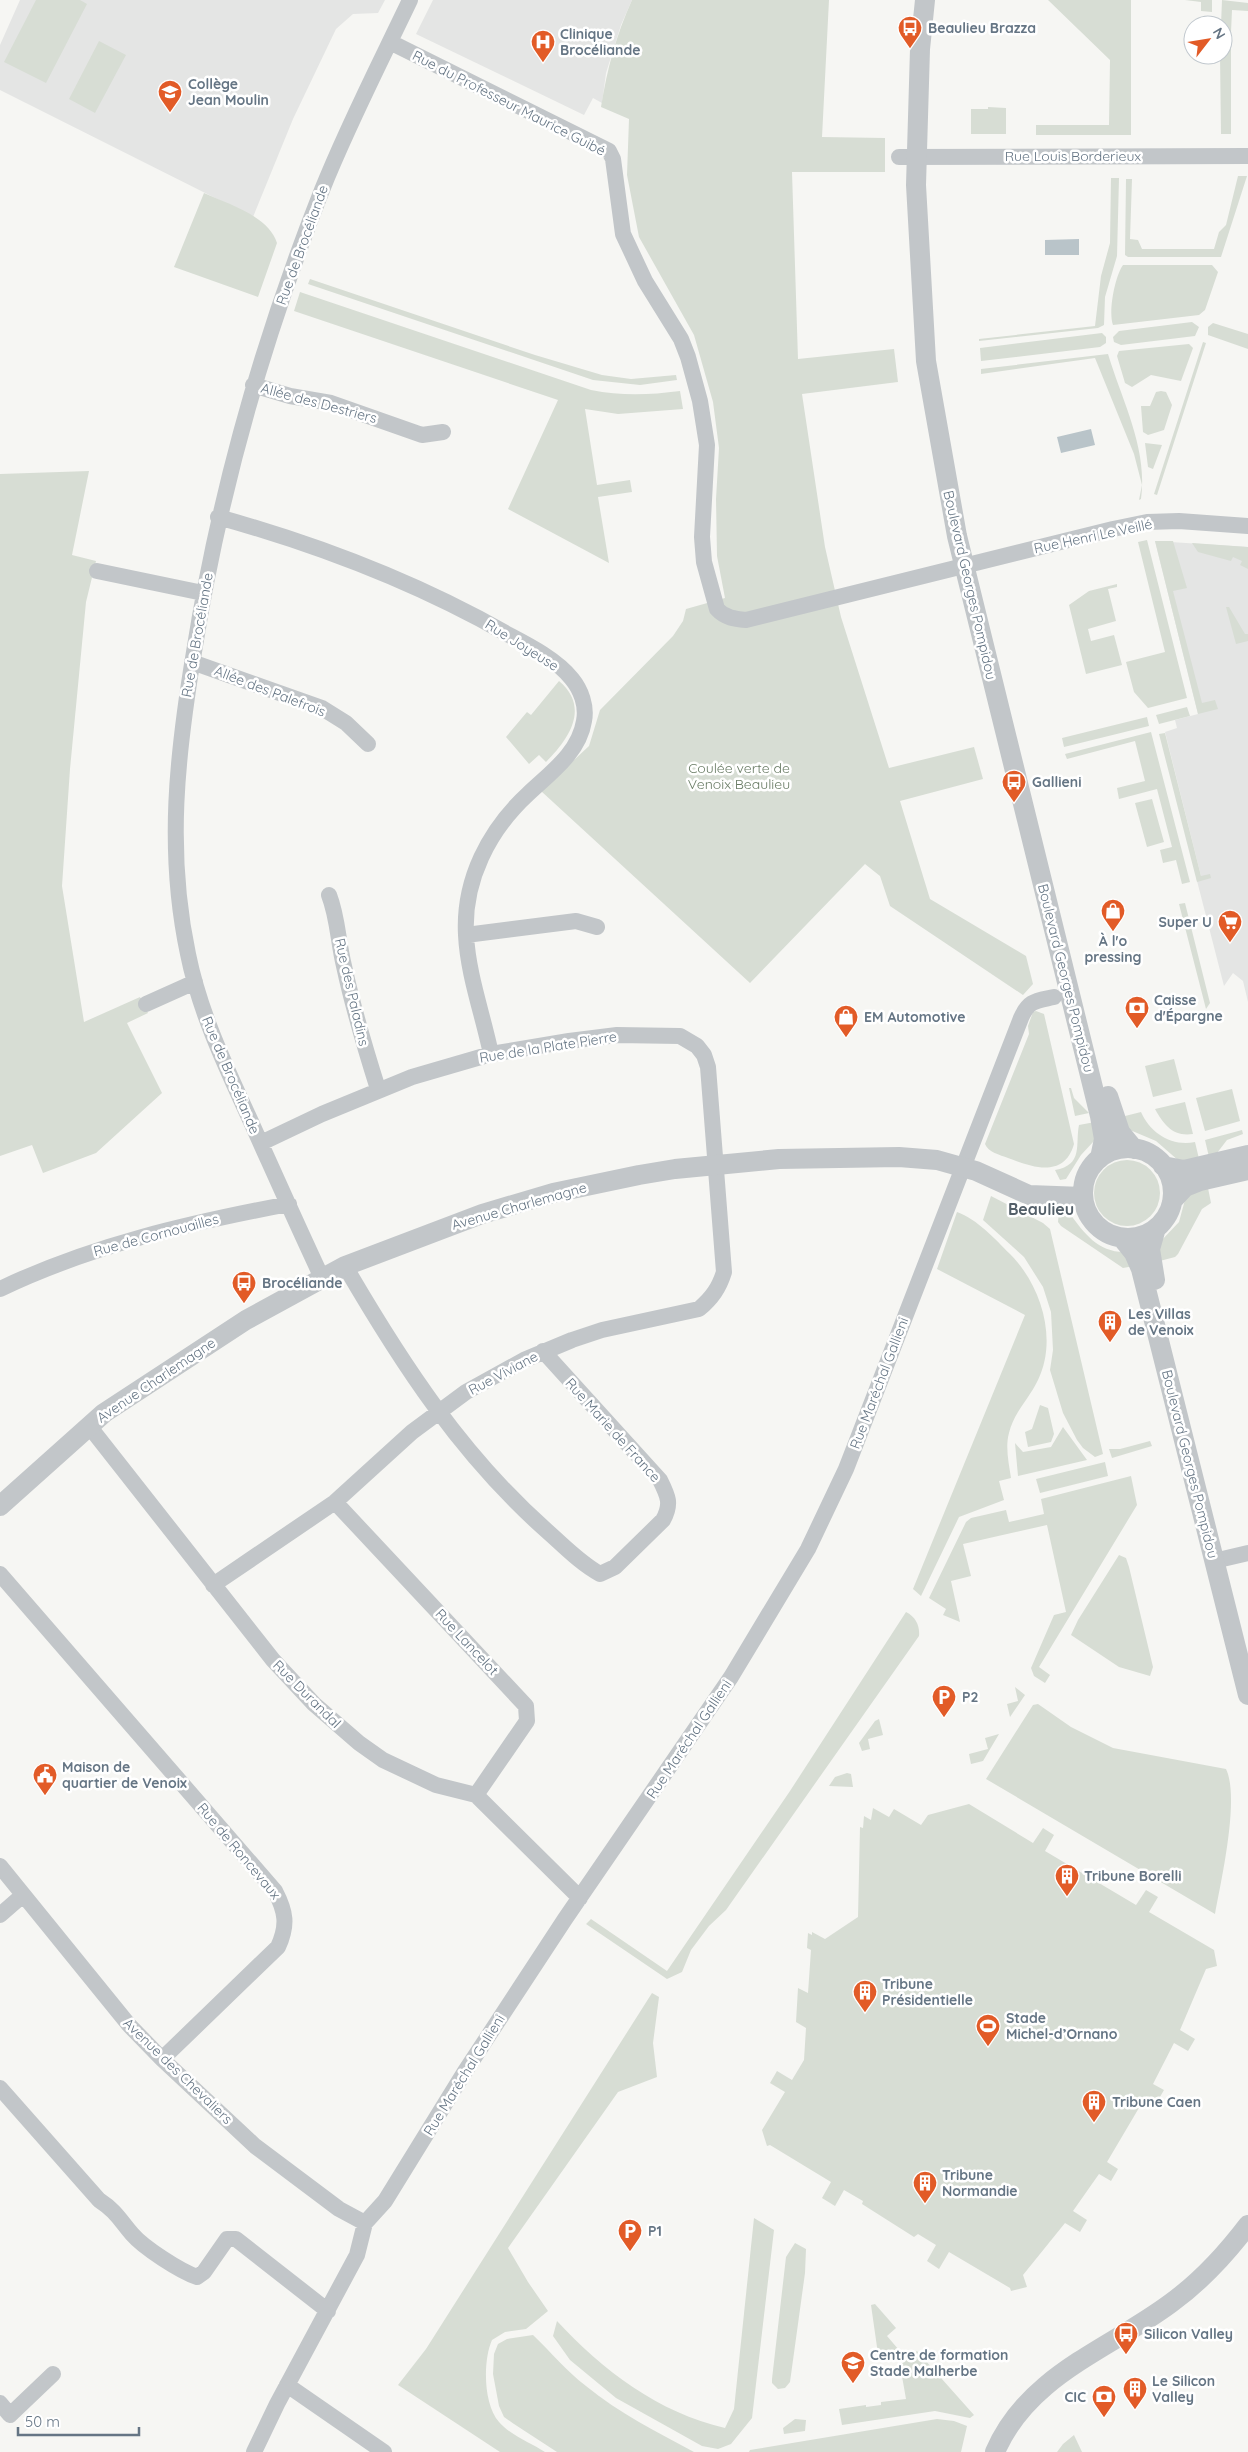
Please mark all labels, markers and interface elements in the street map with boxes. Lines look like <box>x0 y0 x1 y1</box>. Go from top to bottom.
bus stop icon: Beaulieu Brazza <box>897 15 923 49</box>
north arrow <box>1183 15 1233 65</box>
place label: Beaulieu Brazza <box>928 19 1036 37</box>
text: N <box>1209 24 1230 42</box>
place label: Clinique Brocéliande <box>560 25 641 59</box>
hospital icon: Clinique Brocéliande <box>530 29 556 63</box>
street label: Rue du Professeur Maurice Guibé <box>409 46 609 160</box>
place label: Collège Jean Moulin <box>188 75 269 109</box>
school or university icon: Collège Jean Moulin <box>157 79 183 113</box>
street label: Rue Louis Borderieux <box>1005 147 1141 165</box>
street label: Rue de Brocéliande <box>272 183 332 307</box>
street label: Allée des Destriers <box>259 379 379 427</box>
street label: Boulevard Georges Pompidou <box>939 489 1001 681</box>
street label: Rue Henri Le Veillé <box>1032 515 1154 557</box>
street label: Rue de Brocéliande <box>177 571 217 699</box>
street label: Rue Joyeuse <box>482 615 562 675</box>
street label: Allée des Palefrois <box>212 662 328 720</box>
park label: Coulée verte de Venoix Beaulieu <box>688 759 790 793</box>
bus stop icon: Gallieni <box>1001 769 1027 803</box>
place label: Gallieni <box>1032 773 1082 791</box>
street label: Boulevard Georges Pompidou <box>1034 882 1098 1074</box>
shop icon: À l'o pressing <box>1100 898 1126 932</box>
supermarket icon: Super U <box>1217 909 1243 943</box>
place label: Super U <box>1159 913 1212 931</box>
place label: À l'o pressing <box>1085 932 1142 966</box>
street label: Rue des Paladins <box>331 936 373 1048</box>
place label: Caisse d'Épargne <box>1154 991 1223 1025</box>
bank icon: Caisse d'Épargne <box>1124 995 1150 1029</box>
shop icon: EM Automotive <box>833 1004 859 1038</box>
place label: EM Automotive <box>864 1008 966 1026</box>
street label: Rue de Brocéliande <box>198 1013 264 1137</box>
street label: Rue de la Plate Pierre <box>478 1027 618 1067</box>
street label: Avenue Charlemagne <box>449 1178 589 1234</box>
district label: Beaulieu <box>1008 1199 1074 1219</box>
street label: Rue de Cornouailles <box>91 1210 221 1260</box>
bus stop icon: Brocéliande <box>231 1270 257 1304</box>
place label: Brocéliande <box>262 1274 343 1292</box>
place label: Les Villas de Venoix <box>1128 1305 1194 1339</box>
building icon: Les Villas de Venoix <box>1097 1309 1123 1343</box>
street label: Rue Maréchal Gallieni <box>846 1315 912 1451</box>
street label: Avenue Charlemagne <box>93 1333 219 1427</box>
street label: Rue Viviane <box>465 1347 541 1399</box>
street label: Boulevard Georges Pompidou <box>1158 1368 1222 1560</box>
street label: Rue Marie de France <box>561 1374 665 1486</box>
street label: Rue Lancelot <box>432 1605 503 1679</box>
street label: Rue Durandal <box>269 1656 345 1732</box>
street label: Rue Maréchal Gallieni <box>643 1676 735 1802</box>
parking icon: P2 <box>931 1684 957 1718</box>
place label: P2 <box>962 1688 978 1706</box>
place label: Maison de quartier de Venoix <box>62 1758 187 1792</box>
public building icon: Maison de quartier de Venoix <box>32 1762 58 1796</box>
street label: Rue de Roncevaux <box>193 1799 285 1903</box>
building icon: Tribune Borelli <box>1054 1863 1080 1897</box>
place label: Tribune Borelli <box>1084 1867 1182 1885</box>
place label: Tribune Présidentielle <box>882 1975 973 2009</box>
building icon: Tribune Présidentielle <box>852 1979 878 2013</box>
place label: Stade Michel-d’Ornano <box>1006 2009 1118 2043</box>
street label: Rue Maréchal Gallieni <box>419 2011 509 2139</box>
sports icon: Stade Michel-d’Ornano <box>975 2013 1001 2047</box>
street label: Avenue des Chevaliers <box>119 2014 237 2128</box>
building icon: Tribune Caen <box>1081 2089 1107 2123</box>
place label: Tribune Caen <box>1112 2093 1201 2111</box>
place label: Tribune Normandie <box>942 2166 1018 2200</box>
building icon: Tribune Normandie <box>912 2170 938 2204</box>
parking icon: P1 <box>617 2218 643 2252</box>
place label: P1 <box>648 2222 662 2240</box>
bus stop icon: Silicon Valley <box>1113 2321 1139 2355</box>
place label: Silicon Valley <box>1144 2325 1233 2343</box>
place label: Centre de formation Stade Malherbe <box>870 2346 1008 2380</box>
school or university icon: Centre de formation Stade Malherbe <box>840 2350 866 2384</box>
place label: Le Silicon Valley <box>1152 2372 1215 2406</box>
building icon: Le Silicon Valley <box>1122 2376 1148 2410</box>
bank icon: CIC <box>1091 2384 1117 2418</box>
place label: CIC <box>1065 2388 1086 2406</box>
scale bar <box>18 2404 139 2436</box>
text: 50 m <box>25 2412 60 2431</box>

